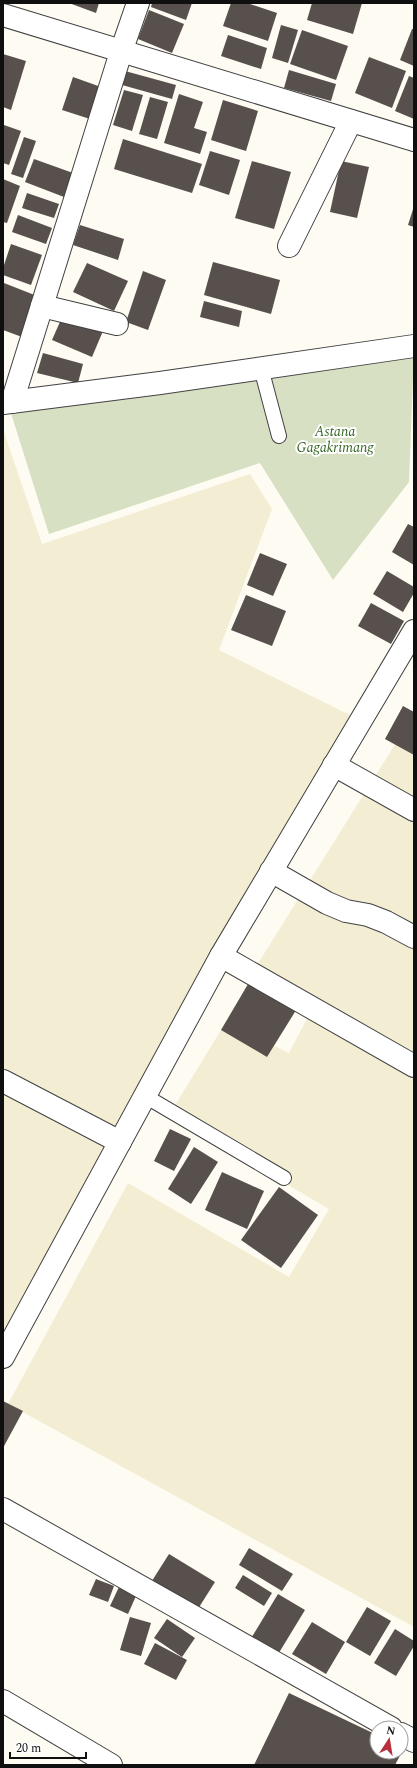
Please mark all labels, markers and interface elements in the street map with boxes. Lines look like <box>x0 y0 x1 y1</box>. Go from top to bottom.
park label: Astana Gagakrimang <box>297 421 374 458</box>
north arrow <box>369 1720 409 1760</box>
text: N <box>385 1721 397 1740</box>
scale bar <box>10 1734 86 1760</box>
text: 20 m <box>16 1739 41 1758</box>

